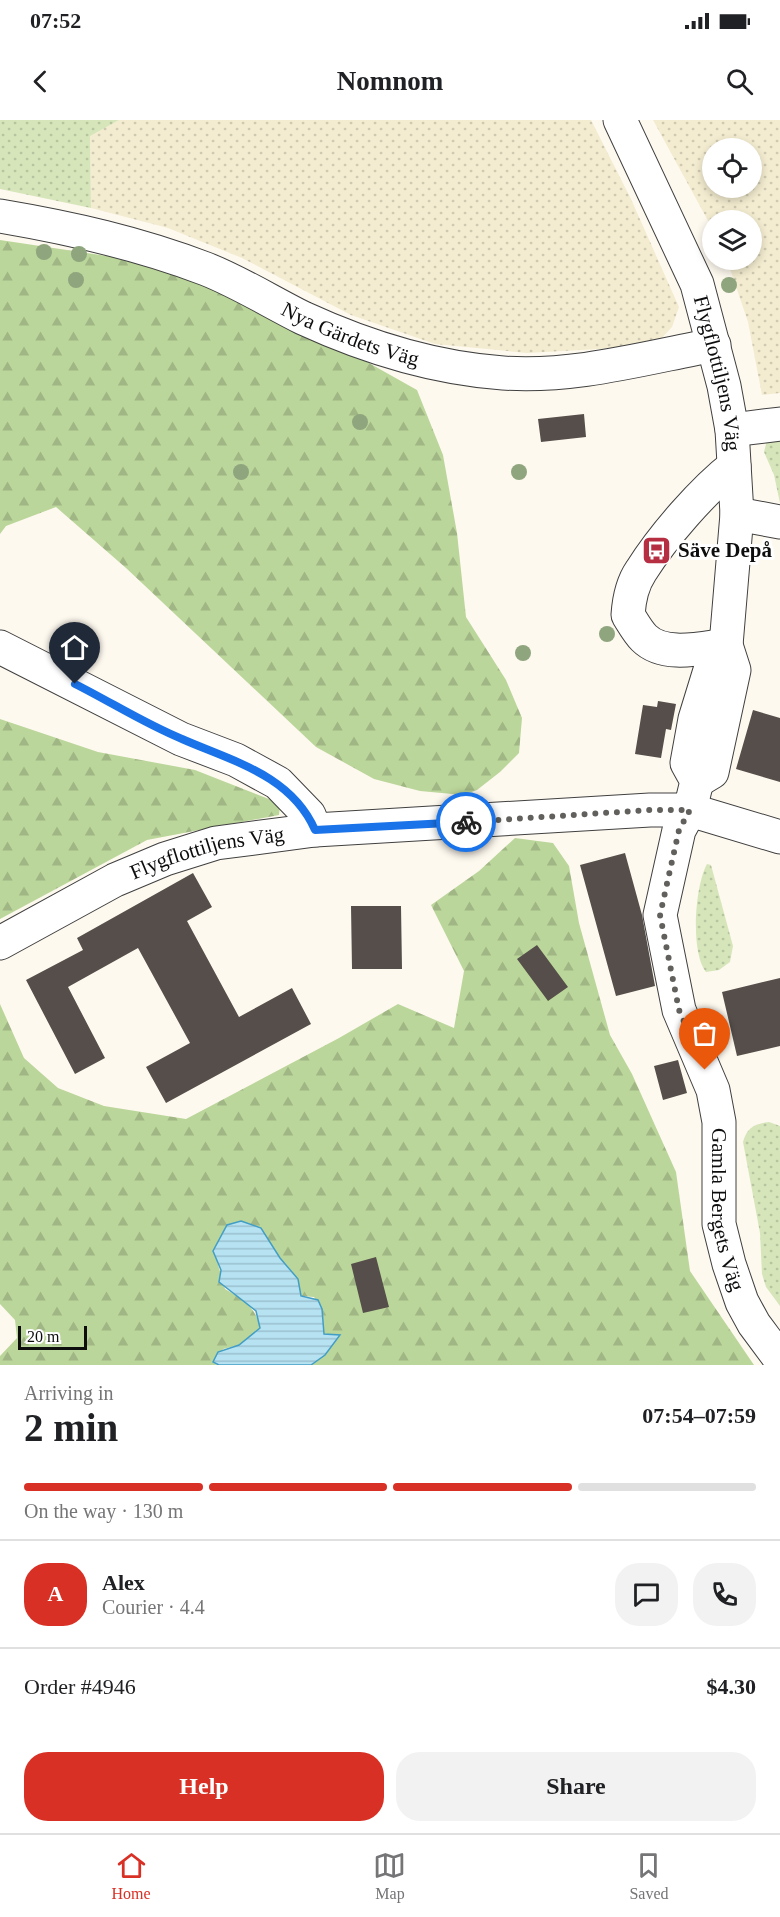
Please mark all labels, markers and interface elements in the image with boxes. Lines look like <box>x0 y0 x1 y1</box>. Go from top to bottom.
text: 07:52 <box>30 8 81 33</box>
icon: back <box>24 65 57 98</box>
icon: search <box>723 65 756 98</box>
text: Nomnom <box>337 66 443 96</box>
map controls <box>702 138 762 270</box>
button: locate <box>702 138 762 198</box>
button: layers <box>702 210 762 270</box>
street label: Flygflottiljens Väg <box>689 293 745 452</box>
street label: Nya Gärdets Väg <box>277 297 422 371</box>
bus stop icon: Säve Depå <box>641 534 673 566</box>
place label: Säve Depå <box>678 538 772 562</box>
pin <box>49 622 100 684</box>
icon: home <box>58 631 91 664</box>
courier <box>436 792 496 852</box>
icon: bike <box>450 806 483 839</box>
street label: Flygflottiljens Väg <box>126 822 286 884</box>
pin <box>679 1008 730 1070</box>
icon: bag <box>688 1017 721 1050</box>
street label: Gamla Bergets Väg <box>706 1128 750 1295</box>
scale bar <box>18 1323 87 1350</box>
text: 20 m <box>27 1328 59 1345</box>
text: Arriving in <box>24 1382 113 1404</box>
text: 07:54–07:59 <box>642 1403 756 1428</box>
text: 2 min <box>24 1406 118 1449</box>
text: On the way · 130 m <box>24 1500 183 1522</box>
button: chat <box>615 1563 678 1626</box>
button: phone <box>693 1563 756 1626</box>
text: Alex <box>102 1570 145 1595</box>
text: A <box>48 1581 63 1606</box>
text: Courier · 4.4 <box>102 1596 205 1618</box>
text: Order #4946 <box>24 1674 136 1699</box>
text: $4.30 <box>707 1674 756 1699</box>
button: Help <box>24 1752 384 1821</box>
button: Share <box>396 1752 756 1821</box>
tab: Home <box>111 1849 151 1903</box>
tab: Map <box>373 1849 406 1903</box>
tab: Saved <box>629 1849 669 1903</box>

